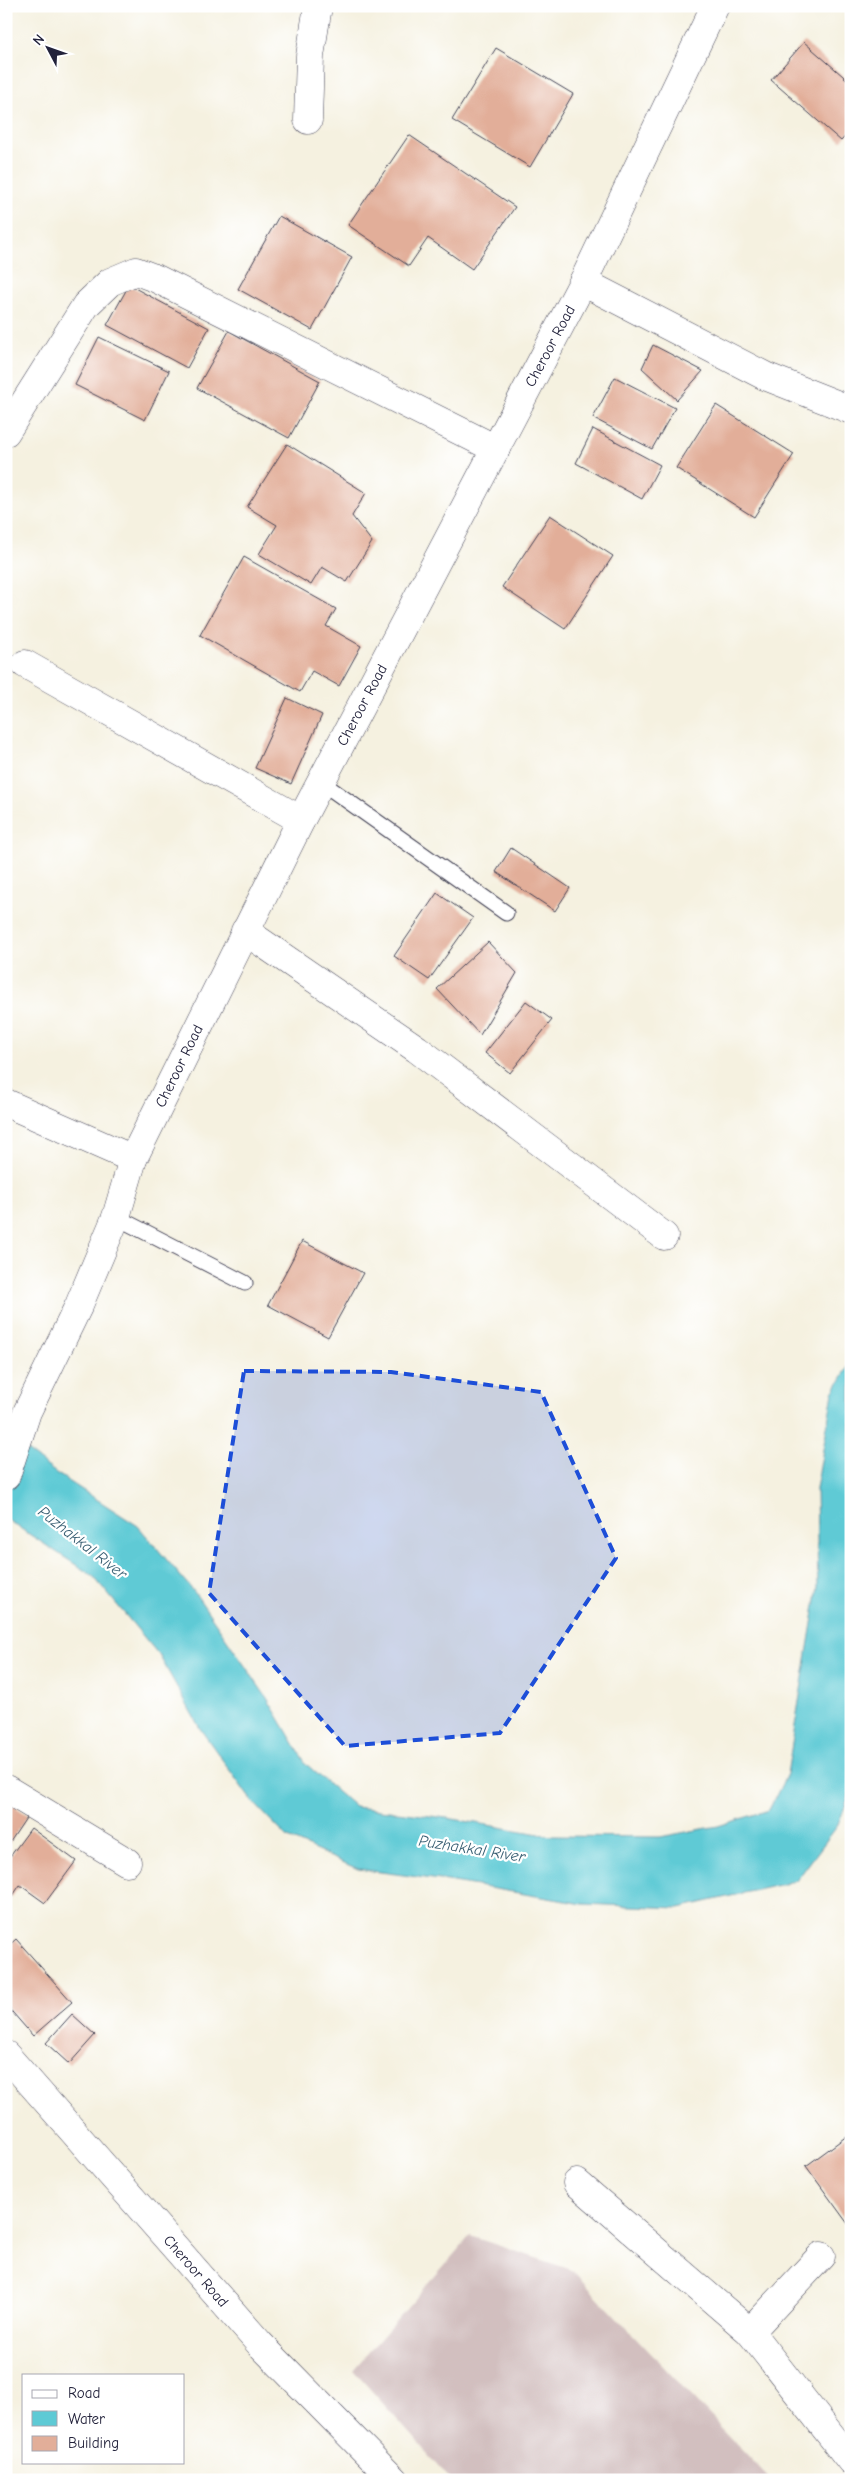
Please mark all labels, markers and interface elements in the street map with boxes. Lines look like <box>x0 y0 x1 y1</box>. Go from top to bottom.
north arrow <box>22 22 72 72</box>
text: N <box>29 31 48 49</box>
street label: Cheroor Road <box>521 302 579 390</box>
street label: Cheroor Road <box>333 661 391 749</box>
street label: Cheroor Road <box>151 1022 207 1110</box>
water label: Puzhakkal River <box>34 1503 131 1583</box>
water label: Puzhakkal River <box>417 1832 527 1866</box>
street label: Cheroor Road <box>160 2231 232 2311</box>
legend <box>22 2374 185 2464</box>
text: Road <box>68 2384 100 2402</box>
text: Water <box>68 2410 105 2428</box>
text: Building <box>68 2434 119 2452</box>

